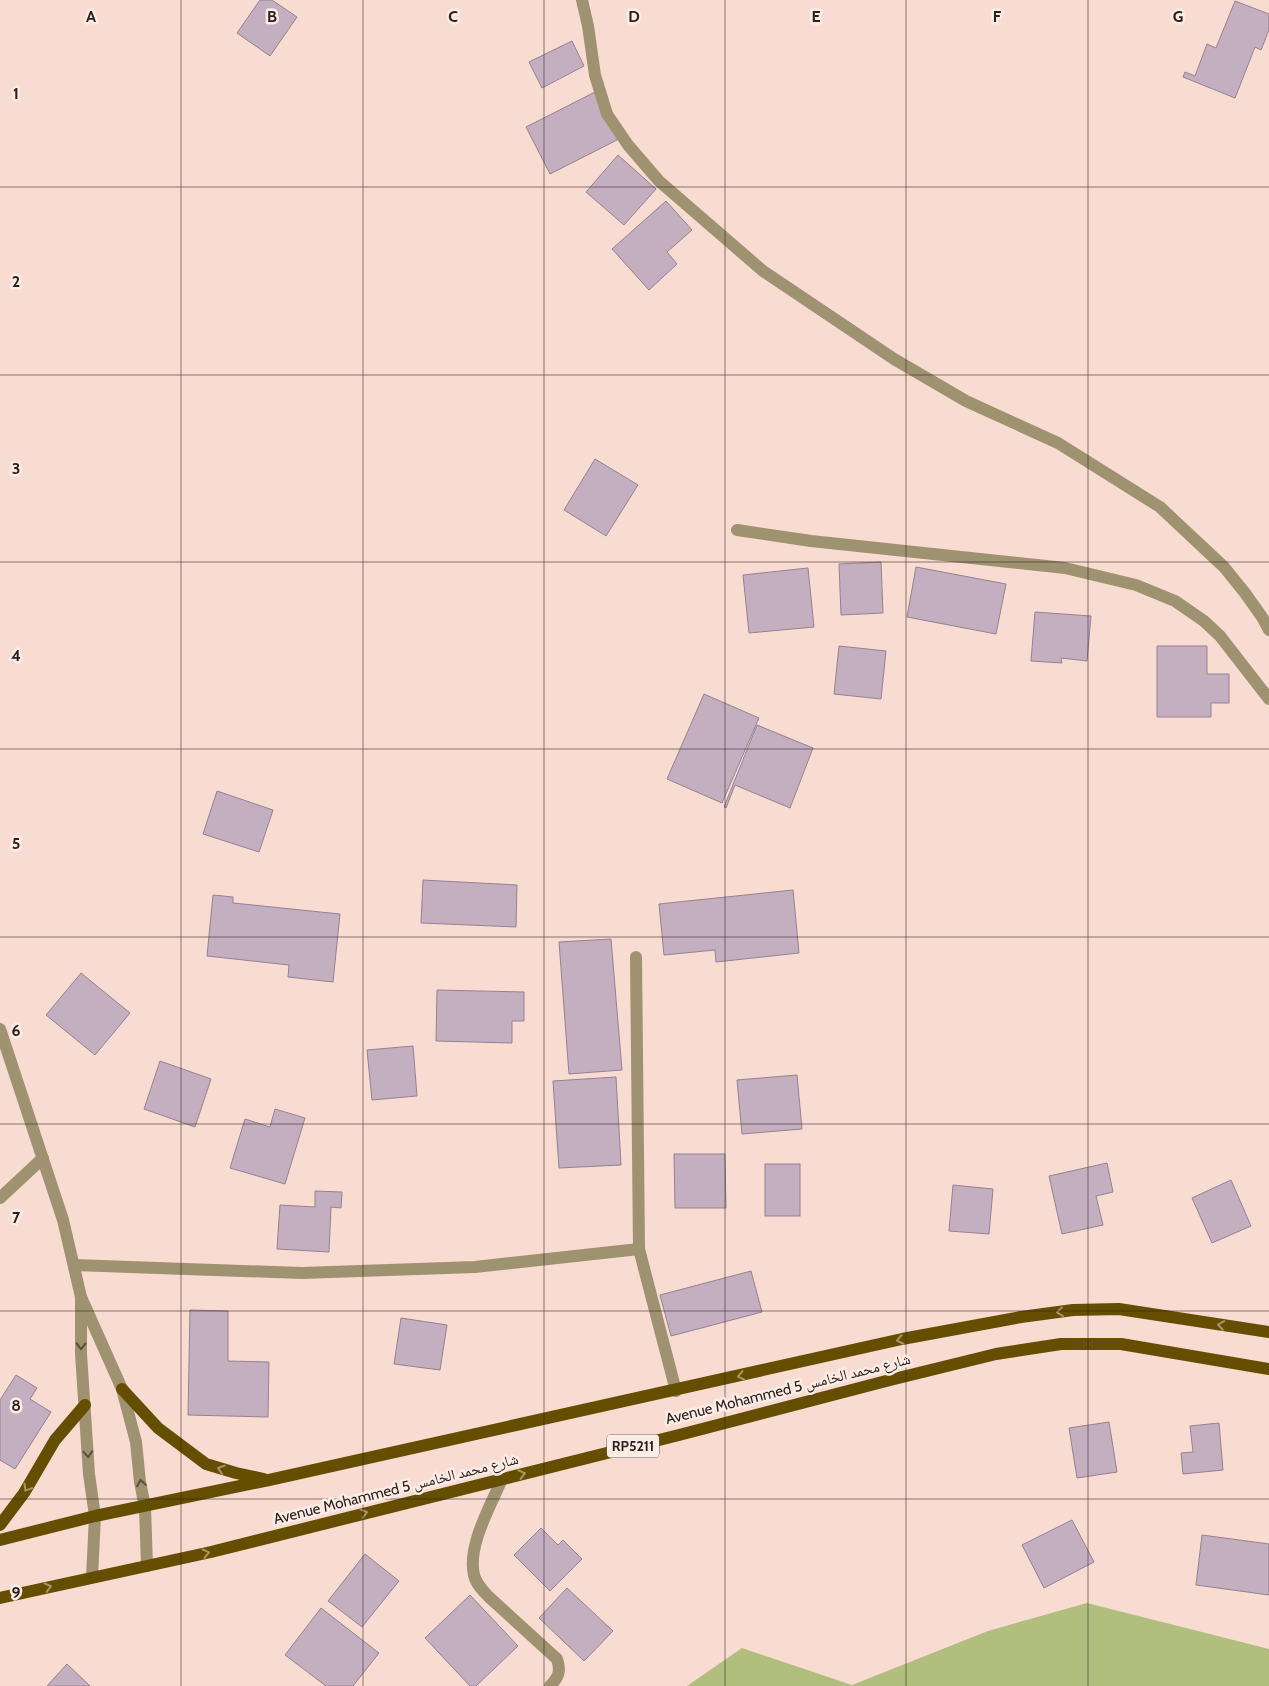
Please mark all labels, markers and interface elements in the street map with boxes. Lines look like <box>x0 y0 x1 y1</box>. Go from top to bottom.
text: A <box>86 7 96 26</box>
text: B <box>267 7 277 26</box>
text: C <box>448 7 458 26</box>
text: D <box>628 7 640 26</box>
text: E <box>811 7 821 26</box>
text: F <box>993 7 1002 26</box>
text: G <box>1173 7 1183 26</box>
text: 1 <box>13 84 19 103</box>
text: 2 <box>12 272 20 291</box>
text: 3 <box>12 459 20 478</box>
text: 4 <box>11 646 21 665</box>
text: 5 <box>12 834 20 853</box>
text: 6 <box>12 1021 21 1040</box>
text: 7 <box>12 1208 21 1227</box>
one-way arrow <box>1055 1306 1063 1317</box>
one-way arrow <box>1216 1320 1225 1330</box>
one-way arrow <box>895 1334 904 1345</box>
one-way arrow <box>76 1342 86 1350</box>
street label: Avenue Mohammed 5 شارع محمد الخامس <box>664 1350 913 1429</box>
one-way arrow <box>737 1370 746 1381</box>
text: 8 <box>11 1396 21 1415</box>
road number: RP5211 <box>607 1434 659 1458</box>
one-way arrow <box>82 1450 93 1458</box>
street label: Avenue Mohammed 5 شارع محمد الخامس <box>272 1450 521 1529</box>
one-way arrow <box>218 1464 226 1474</box>
one-way arrow <box>517 1469 526 1480</box>
one-way arrow <box>136 1479 146 1487</box>
one-way arrow <box>23 1482 33 1491</box>
one-way arrow <box>360 1509 368 1519</box>
one-way arrow <box>202 1548 211 1559</box>
text: 9 <box>12 1583 21 1602</box>
one-way arrow <box>43 1583 51 1593</box>

